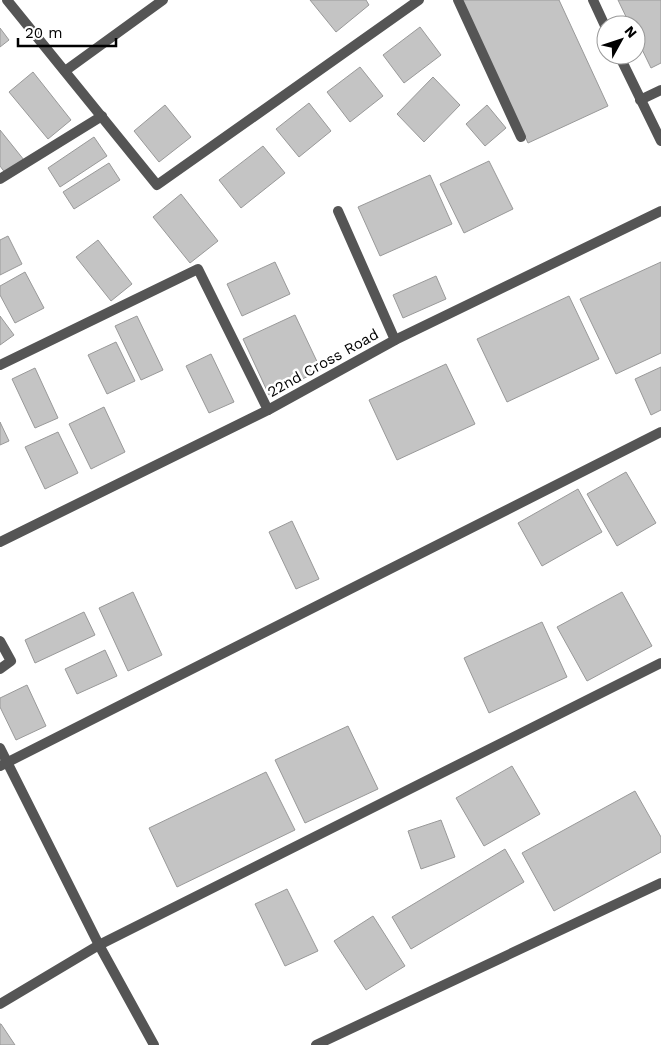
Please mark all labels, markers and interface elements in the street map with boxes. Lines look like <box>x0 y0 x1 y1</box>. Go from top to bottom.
scale bar <box>18 15 115 47</box>
north arrow <box>596 15 646 65</box>
text: N <box>621 23 640 41</box>
text: 20 m <box>25 24 63 42</box>
street label: 22nd Cross Road <box>264 325 382 401</box>

